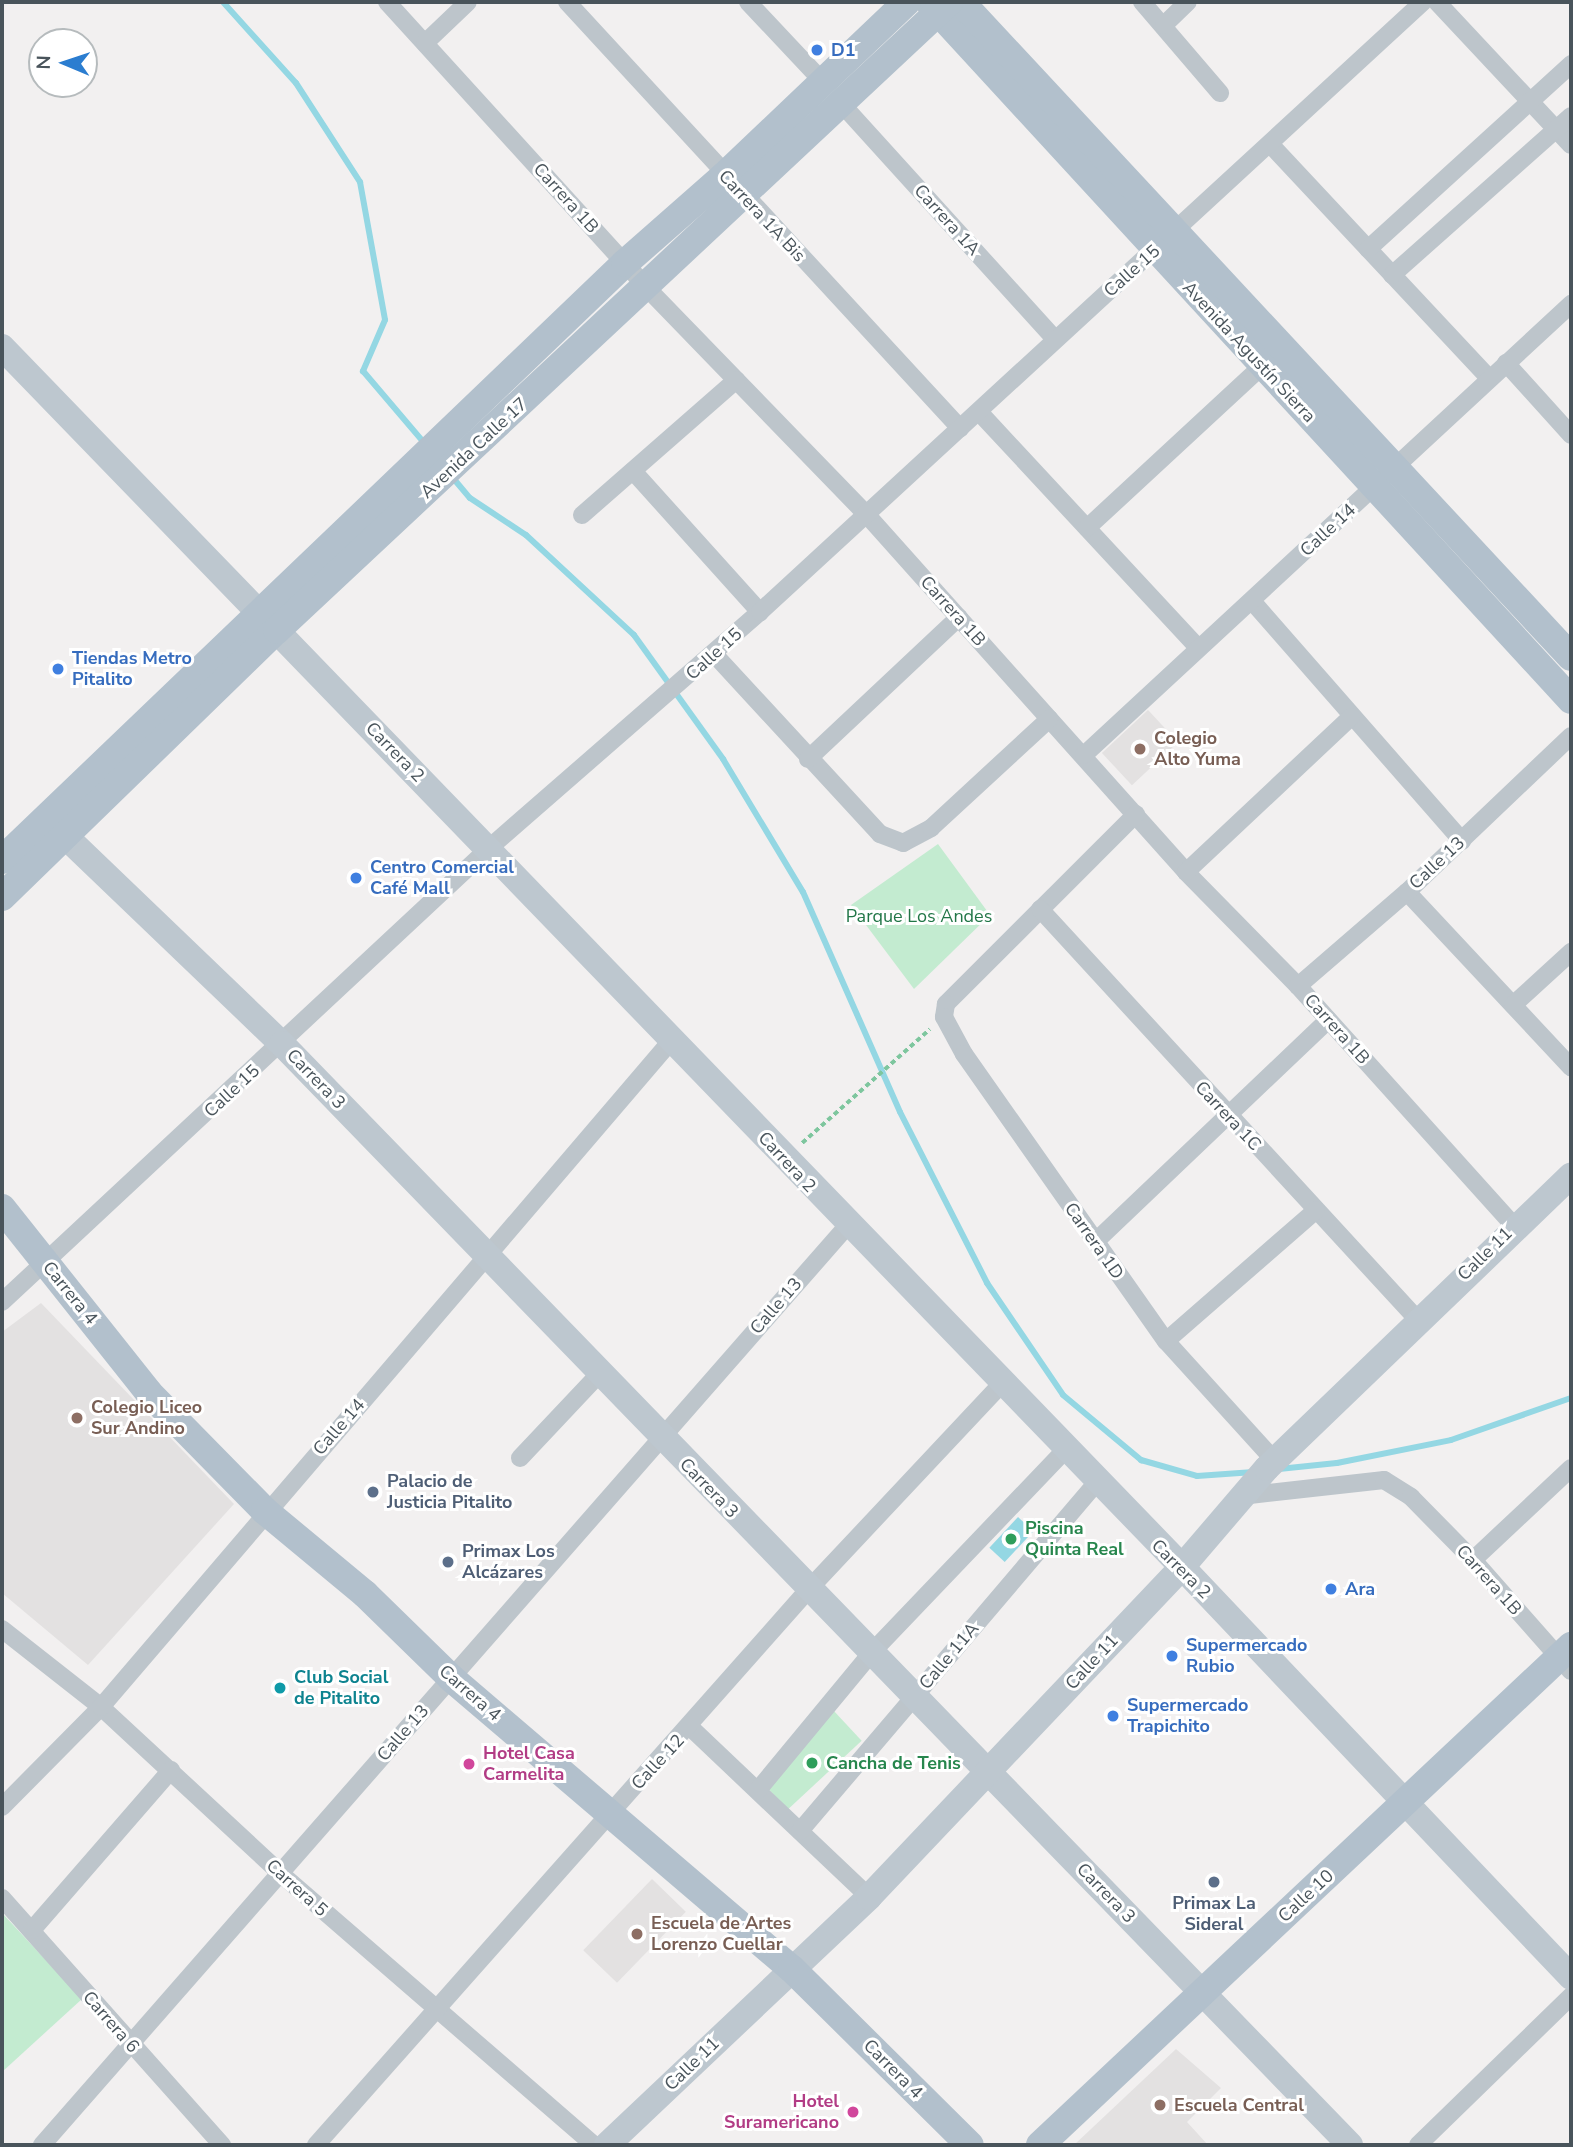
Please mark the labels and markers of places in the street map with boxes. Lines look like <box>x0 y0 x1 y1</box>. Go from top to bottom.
place label: D1 <box>831 39 856 61</box>
marker: D1 <box>809 42 825 58</box>
place label: Tiendas Metro Pitalito <box>72 648 192 690</box>
marker: Tiendas Metro Pitalito <box>50 661 66 677</box>
place label: Colegio Alto Yuma <box>1154 728 1241 770</box>
marker: Colegio Alto Yuma <box>1132 741 1148 757</box>
place label: Centro Comercial Café Mall <box>370 857 514 900</box>
marker: Centro Comercial Café Mall <box>348 870 364 886</box>
place label: Colegio Liceo Sur Andino <box>91 1397 202 1440</box>
marker: Colegio Liceo Sur Andino <box>69 1410 85 1426</box>
place label: Palacio de Justicia Pitalito <box>387 1471 512 1514</box>
marker: Palacio de Justicia Pitalito <box>365 1484 381 1500</box>
place label: Piscina Quinta Real <box>1025 1518 1124 1560</box>
marker: Piscina Quinta Real <box>1003 1531 1019 1547</box>
place label: Primax Los Alcázares <box>462 1541 555 1584</box>
marker: Primax Los Alcázares <box>440 1554 456 1570</box>
place label: Ara <box>1345 1578 1375 1600</box>
marker: Ara <box>1323 1581 1339 1597</box>
place label: Supermercado Rubio <box>1186 1635 1307 1678</box>
marker: Supermercado Rubio <box>1164 1648 1180 1664</box>
place label: Club Social de Pitalito <box>294 1667 388 1710</box>
marker: Club Social de Pitalito <box>272 1680 288 1696</box>
place label: Supermercado Trapichito <box>1127 1695 1248 1738</box>
marker: Supermercado Trapichito <box>1105 1708 1121 1724</box>
place label: Hotel Casa Carmelita <box>483 1743 575 1786</box>
place label: Cancha de Tenis <box>826 1752 961 1774</box>
marker: Cancha de Tenis <box>804 1755 820 1771</box>
marker: Hotel Casa Carmelita <box>461 1756 477 1772</box>
marker: Primax La Sideral <box>1206 1874 1222 1890</box>
place label: Primax La Sideral <box>1172 1893 1256 1936</box>
place label: Escuela de Artes Lorenzo Cuellar <box>651 1913 791 1955</box>
marker: Escuela de Artes Lorenzo Cuellar <box>629 1926 645 1942</box>
place label: Hotel Suramericano <box>724 2091 839 2134</box>
place label: Escuela Central <box>1174 2094 1304 2116</box>
marker: Escuela Central <box>1152 2097 1168 2113</box>
marker: Hotel Suramericano <box>845 2104 861 2120</box>

